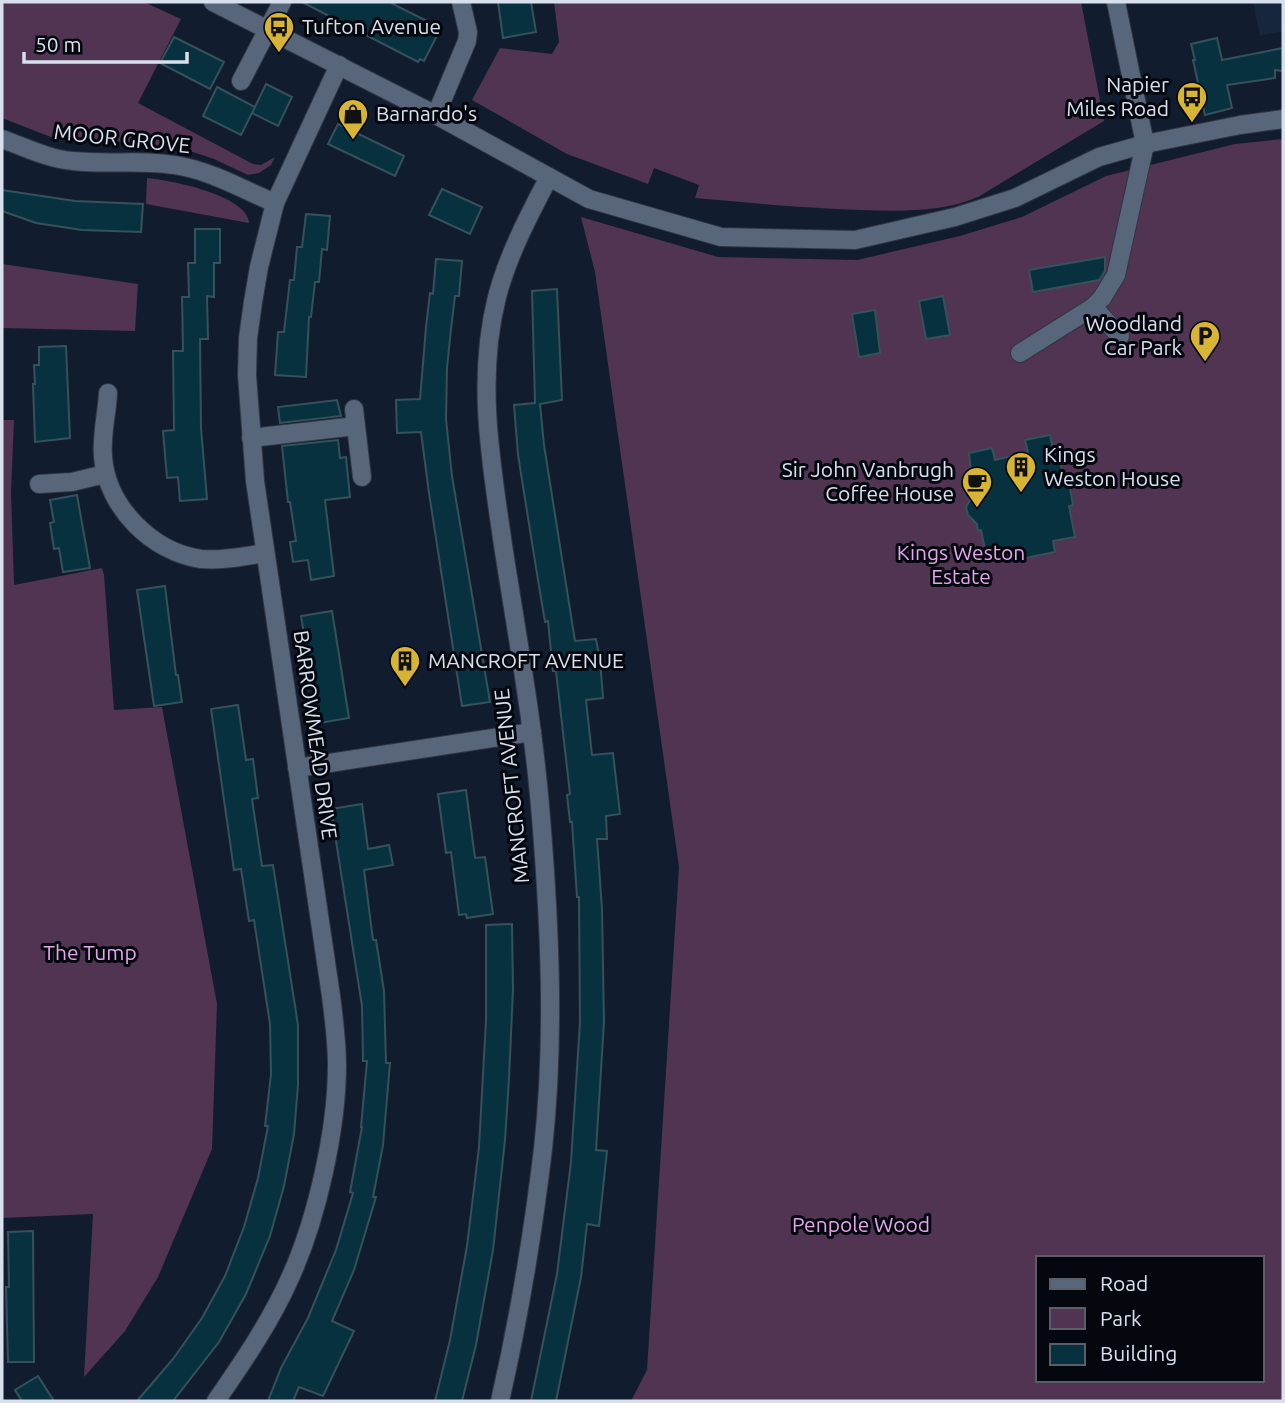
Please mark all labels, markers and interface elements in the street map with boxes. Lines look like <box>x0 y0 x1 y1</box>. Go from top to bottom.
bus stop icon: Tufton Avenue <box>262 10 296 54</box>
place label: Tufton Avenue <box>302 14 441 38</box>
scale bar <box>24 21 187 65</box>
text: 50 m <box>35 32 82 56</box>
place label: Napier Miles Road <box>1066 72 1169 120</box>
bus stop icon: Napier Miles Road <box>1175 80 1209 124</box>
shop icon: Barnardo's <box>336 97 370 141</box>
place label: Barnardo's <box>376 101 477 125</box>
street label: MOOR GROVE <box>53 119 191 157</box>
place label: Woodland Car Park <box>1085 311 1182 359</box>
parking icon: Woodland Car Park <box>1188 319 1222 363</box>
place label: Kings Weston House <box>1044 442 1181 490</box>
building icon: Kings Weston House <box>1004 450 1038 494</box>
place label: Sir John Vanbrugh Coffee House <box>782 457 954 505</box>
cafe icon: Sir John Vanbrugh Coffee House <box>960 465 994 509</box>
park label: Kings Weston Estate <box>897 540 1025 588</box>
street label: BARROWMEAD DRIVE <box>289 629 343 841</box>
building icon: MANCROFT AVENUE <box>388 644 422 688</box>
place label: MANCROFT AVENUE <box>428 648 624 672</box>
street label: MANCROFT AVENUE <box>489 688 533 885</box>
park label: The Tump <box>43 940 137 964</box>
park label: Penpole Wood <box>792 1212 930 1236</box>
legend <box>1036 1256 1264 1382</box>
text: Road <box>1100 1271 1148 1295</box>
text: Park <box>1100 1306 1142 1330</box>
text: Building <box>1100 1341 1177 1365</box>

